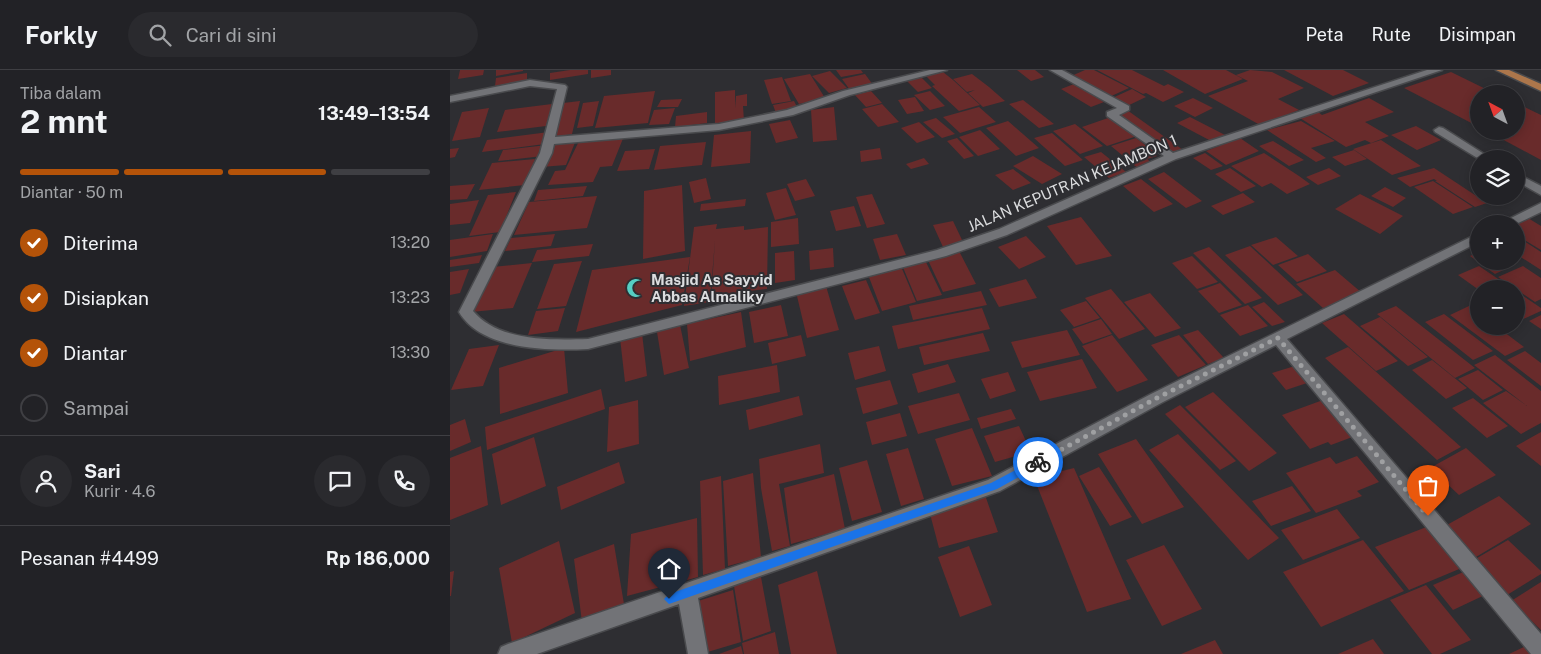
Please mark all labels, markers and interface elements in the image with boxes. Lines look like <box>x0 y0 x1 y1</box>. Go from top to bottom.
search box <box>128 12 478 57</box>
text: Forkly <box>25 21 98 49</box>
icon: search <box>146 21 174 49</box>
text: Cari di sini <box>186 24 277 46</box>
text: Peta <box>1305 24 1343 45</box>
text: Rute <box>1371 24 1411 45</box>
text: Disimpan <box>1439 24 1516 45</box>
text: Tiba dalam <box>20 84 101 103</box>
north arrow <box>1470 85 1525 140</box>
map controls <box>1470 85 1525 335</box>
text: 13:49–13:54 <box>318 102 430 124</box>
text: 2 mnt <box>20 103 108 140</box>
street label: JALAN KEPUTRAN KEJAMBON 1 <box>965 131 1179 235</box>
button: layers <box>1470 150 1525 205</box>
text: Diantar · 50 m <box>20 183 123 202</box>
button: + <box>1470 215 1525 270</box>
icon: check <box>20 229 48 257</box>
text: Diterima <box>63 232 138 254</box>
text: 13:20 <box>390 233 430 252</box>
place label: Masjid As Sayyid Abbas Almaliky <box>651 271 773 305</box>
mosque icon: Masjid As Sayyid Abbas Almaliky <box>625 277 647 299</box>
button: − <box>1470 280 1525 335</box>
icon: check <box>20 284 48 312</box>
text: Disiapkan <box>63 287 149 309</box>
text: 13:23 <box>390 288 430 307</box>
icon: check <box>20 339 48 367</box>
text: Diantar <box>63 342 127 364</box>
text: 13:30 <box>390 343 430 362</box>
text: Sampai <box>63 397 129 419</box>
courier <box>1013 437 1063 487</box>
icon: bike <box>1024 448 1052 476</box>
button: person <box>20 455 72 507</box>
button: chat <box>314 455 366 507</box>
button: phone <box>378 455 430 507</box>
text: Sari <box>84 460 121 482</box>
pin <box>1407 465 1449 516</box>
icon: bag <box>1414 472 1442 500</box>
text: Kurir · 4.6 <box>84 482 155 501</box>
text: Pesanan #4499 <box>20 547 159 569</box>
text: Rp 186,000 <box>326 547 430 569</box>
pin <box>648 548 690 599</box>
icon: home <box>655 555 683 583</box>

